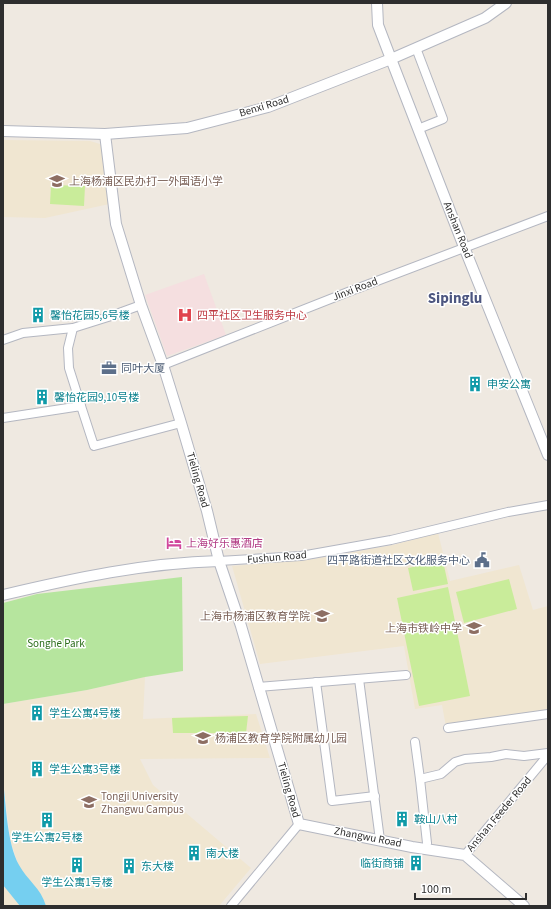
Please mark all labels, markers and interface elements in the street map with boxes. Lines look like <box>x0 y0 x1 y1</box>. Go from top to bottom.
street label: Benxi Road <box>237 91 291 121</box>
school or university icon: ‌上海杨浦区民办打一外国语小学 <box>48 172 66 190</box>
place label: ‌上海杨浦区民办打一外国语小学 <box>69 174 223 189</box>
street label: Anshan Road <box>440 199 476 261</box>
street label: Jinxi Road <box>330 274 380 304</box>
district label: Sipinglu <box>428 288 482 309</box>
building icon: 馨怡花园5,6号楼 <box>29 306 47 324</box>
hospital icon: 四平社区卫生服务中心 <box>176 306 194 324</box>
place label: 馨怡花园5,6号楼 <box>50 308 130 323</box>
place label: 四平社区卫生服务中心 <box>197 308 307 323</box>
office icon: 同叶大厦 <box>100 359 118 377</box>
place label: 同叶大厦 <box>121 361 165 376</box>
building icon: 申安公寓 <box>466 375 484 393</box>
place label: 申安公寓 <box>487 377 531 392</box>
building icon: 馨怡花园9,10号楼 <box>33 388 51 406</box>
place label: 馨怡花园9,10号楼 <box>54 390 139 405</box>
street label: Tieling Road <box>183 451 213 509</box>
hotel icon: 上海好乐惠酒店 <box>165 534 183 552</box>
place label: 上海好乐惠酒店 <box>186 536 263 551</box>
street label: Fushun Road <box>247 547 307 567</box>
public building icon: 四平路街道社区文化服务中心 <box>473 551 491 569</box>
place label: 四平路街道社区文化服务中心 <box>327 553 470 568</box>
school or university icon: 上海市杨浦区教育学院 <box>313 607 331 625</box>
place label: 上海市杨浦区教育学院 <box>200 609 310 624</box>
school or university icon: 上海市铁岭中学 <box>465 619 483 637</box>
place label: 上海市铁岭中学 <box>385 621 462 636</box>
park label: Songhe Park <box>27 636 85 651</box>
building icon: 学生公寓4号楼 <box>28 704 46 722</box>
place label: 学生公寓4号楼 <box>49 706 120 721</box>
school or university icon: 杨浦区教育学院附属幼儿园 <box>194 729 212 747</box>
place label: 杨浦区教育学院附属幼儿园 <box>215 731 347 746</box>
building icon: 学生公寓3号楼 <box>28 760 46 778</box>
street label: Tieling Road <box>274 761 304 819</box>
place label: 学生公寓3号楼 <box>49 762 120 777</box>
street label: Anshan Feeder Road <box>463 773 535 855</box>
place label: Tongji University Zhangwu Campus <box>101 789 184 817</box>
school or university icon: Tongji University Zhangwu Campus <box>80 793 98 811</box>
building icon: 鞍山八村 <box>393 810 411 828</box>
building icon: 学生公寓2号楼 <box>38 811 56 829</box>
place label: 鞍山八村 <box>414 812 458 827</box>
street label: Zhangwu Road <box>333 823 403 851</box>
place label: 学生公寓2号楼 <box>11 830 83 845</box>
building icon: 南大楼 <box>185 844 203 862</box>
place label: 南大楼 <box>206 846 239 861</box>
building icon: 临街商铺 <box>407 854 425 872</box>
building icon: 学生公寓1号楼 <box>68 856 86 874</box>
place label: 临街商铺 <box>360 856 404 871</box>
building icon: 东大楼 <box>120 857 138 875</box>
place label: 东大楼 <box>141 859 174 874</box>
place label: 学生公寓1号楼 <box>41 875 113 890</box>
scale bar <box>415 875 526 901</box>
text: 100 m <box>421 881 451 898</box>

